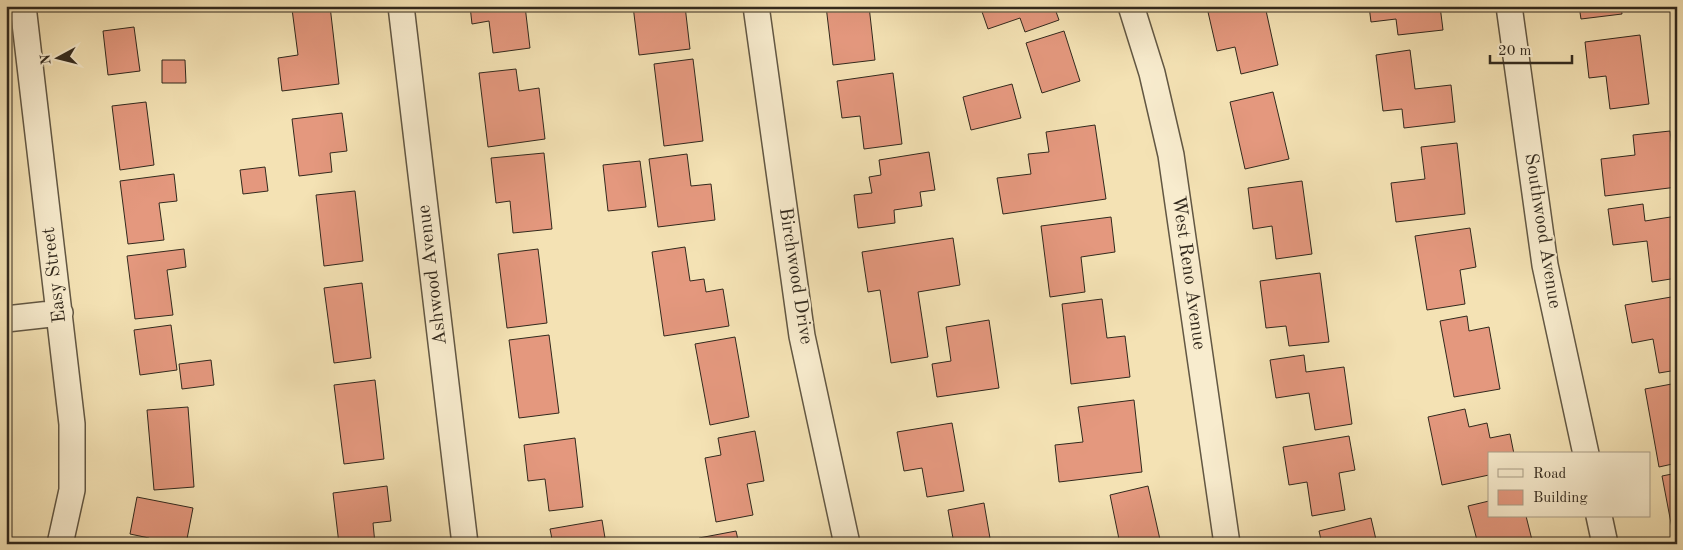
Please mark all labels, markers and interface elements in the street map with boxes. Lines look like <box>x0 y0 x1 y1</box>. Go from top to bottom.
north arrow <box>32 32 82 82</box>
scale bar <box>1490 32 1573 64</box>
text: 20 m <box>1498 44 1532 59</box>
text: N <box>38 53 54 66</box>
street label: Southwood Avenue <box>1520 152 1564 310</box>
street label: West Reno Avenue <box>1168 195 1208 351</box>
street label: Ashwood Avenue <box>415 204 451 346</box>
street label: Birchwood Drive <box>775 206 815 346</box>
street label: Easy Street <box>40 226 70 324</box>
legend <box>1488 452 1650 518</box>
text: Road <box>1533 467 1567 482</box>
text: Building <box>1533 491 1588 506</box>

